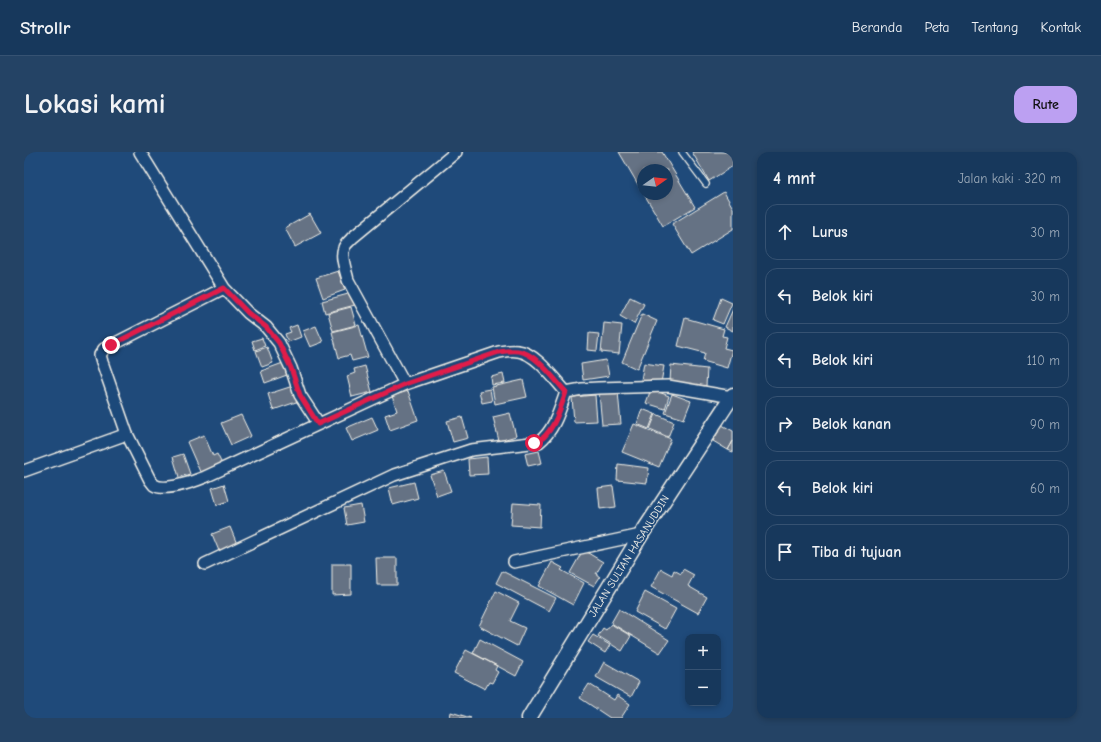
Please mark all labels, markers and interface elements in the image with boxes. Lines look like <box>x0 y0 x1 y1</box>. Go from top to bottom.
text: Strollr <box>20 17 70 39</box>
text: Beranda <box>852 19 902 36</box>
text: Peta <box>924 19 949 36</box>
text: Tentang <box>971 19 1018 36</box>
text: Kontak <box>1040 19 1081 36</box>
button: Rute <box>1014 86 1077 123</box>
text: Lokasi kami <box>24 88 166 120</box>
north arrow <box>637 164 673 200</box>
text: 4 mnt <box>773 169 815 188</box>
text: Jalan kaki · 320 m <box>958 171 1061 186</box>
icon: ahead <box>774 221 796 243</box>
text: Lurus <box>812 223 848 241</box>
text: 30 m <box>1030 225 1060 240</box>
icon: left <box>774 285 796 307</box>
text: Belok kiri <box>812 287 873 305</box>
text: 30 m <box>1030 289 1060 304</box>
route end <box>102 336 120 354</box>
icon: left <box>774 349 796 371</box>
text: Belok kiri <box>812 351 873 369</box>
text: 110 m <box>1027 353 1060 368</box>
icon: right <box>774 413 796 435</box>
text: Belok kanan <box>812 415 891 433</box>
text: 90 m <box>1030 417 1060 432</box>
route start <box>525 434 543 452</box>
icon: left <box>774 477 796 499</box>
text: Belok kiri <box>812 479 873 497</box>
text: 60 m <box>1030 481 1060 496</box>
street label: JALAN SULTAN HASANUDDIN <box>586 493 672 619</box>
icon: arrive <box>774 541 796 563</box>
text: Tiba di tujuan <box>812 543 901 561</box>
map controls <box>685 634 721 706</box>
button: + <box>685 634 721 670</box>
button: − <box>685 670 721 706</box>

